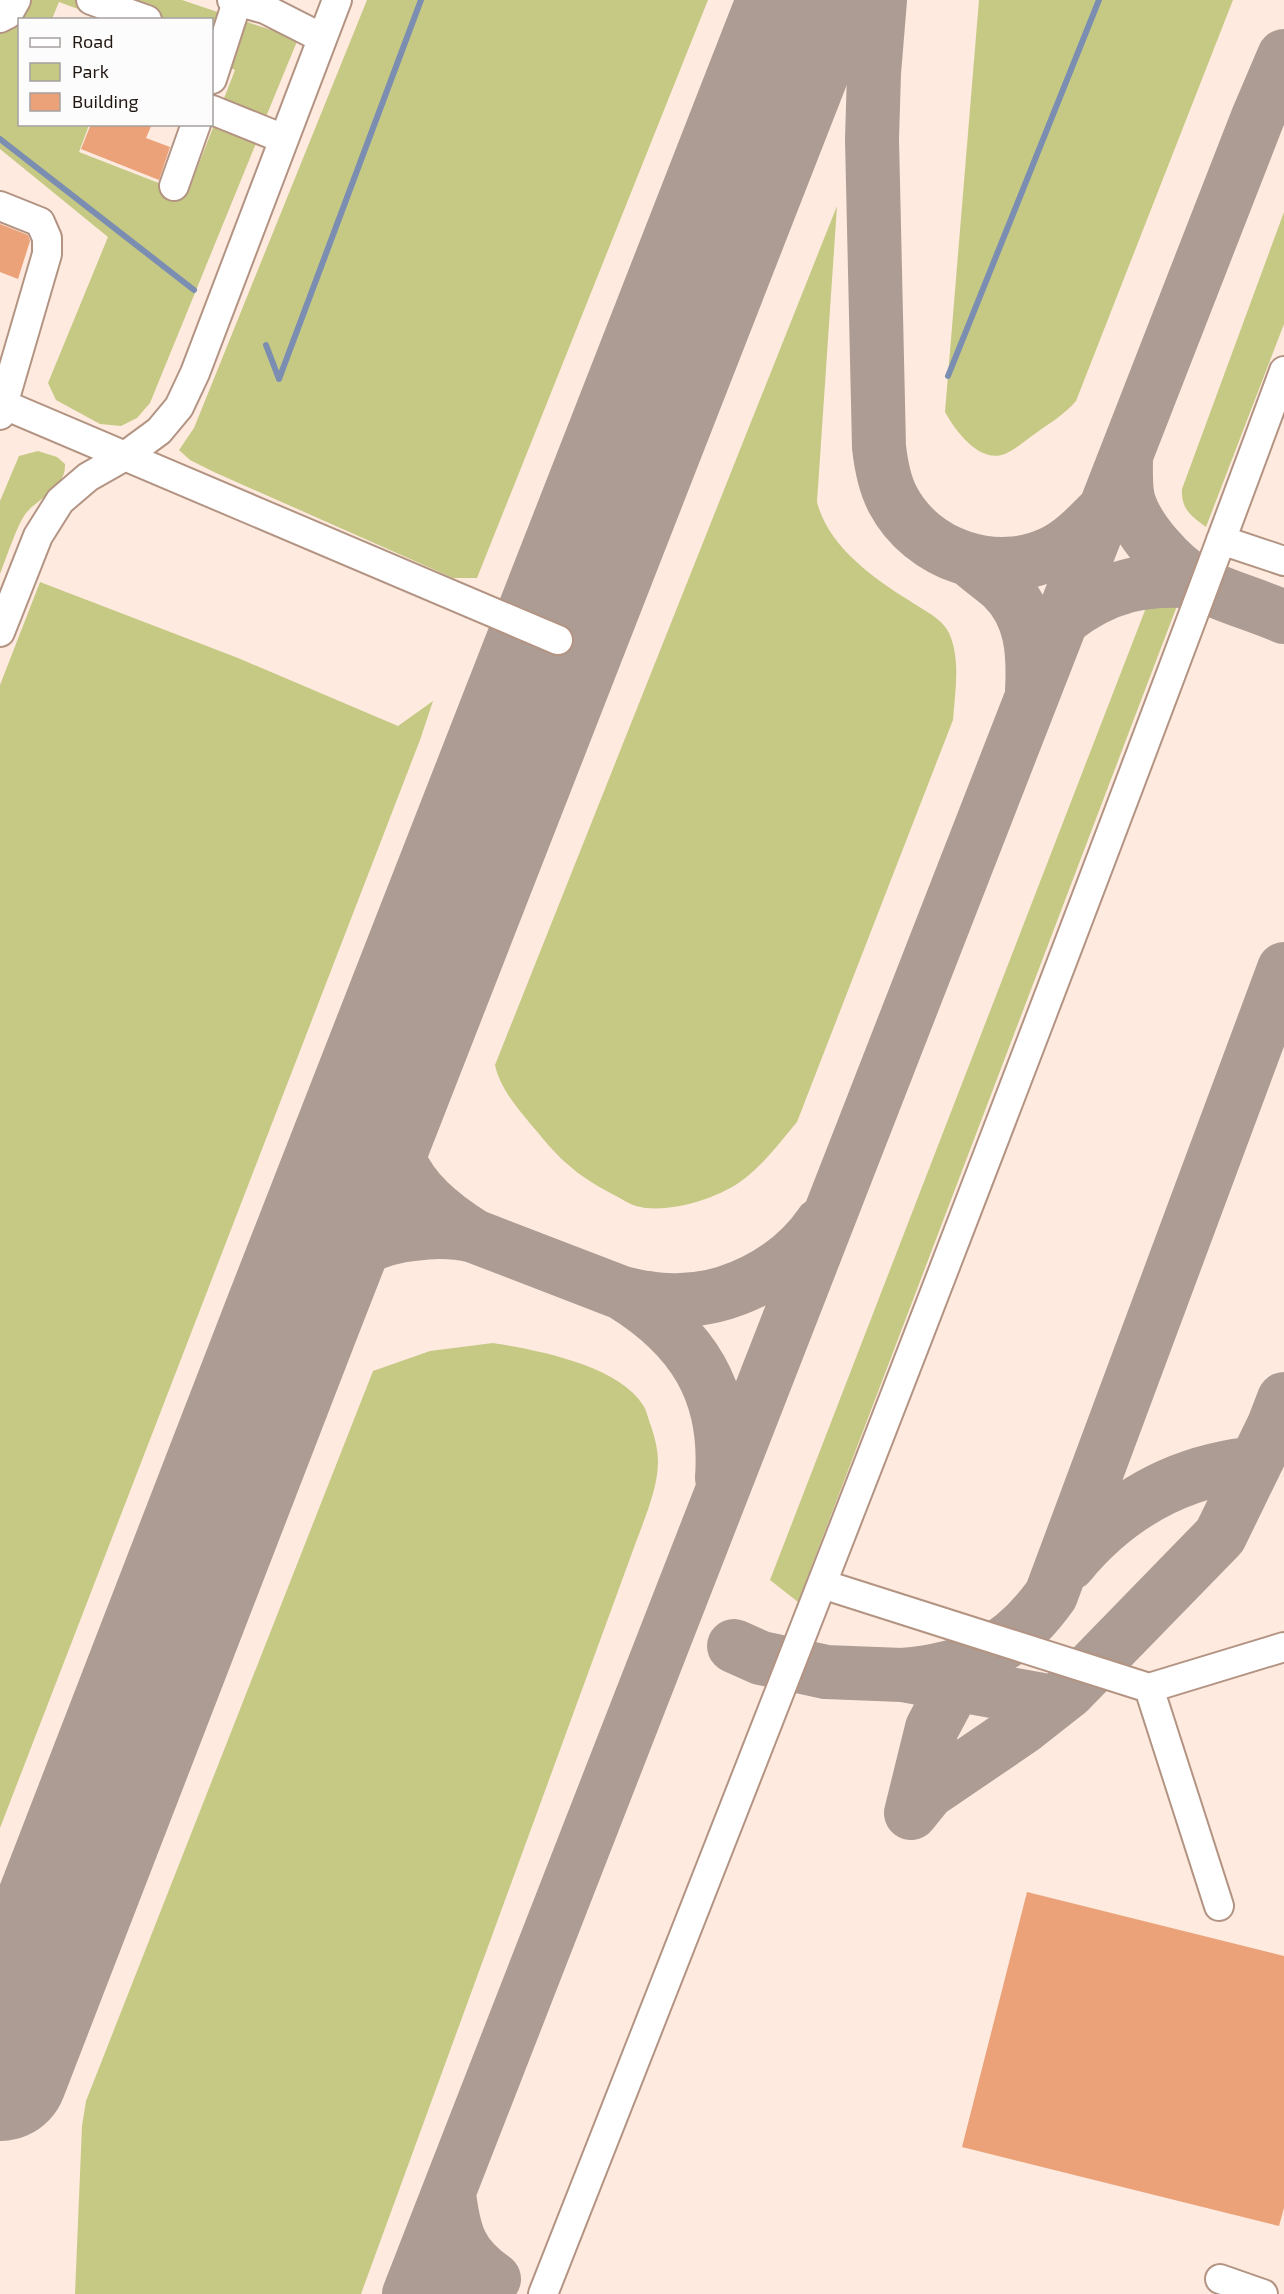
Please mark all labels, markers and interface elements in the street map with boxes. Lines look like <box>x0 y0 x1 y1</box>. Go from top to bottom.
legend <box>18 18 213 126</box>
text: Road <box>72 30 113 52</box>
text: Park <box>72 60 109 82</box>
text: Building <box>72 90 139 112</box>

